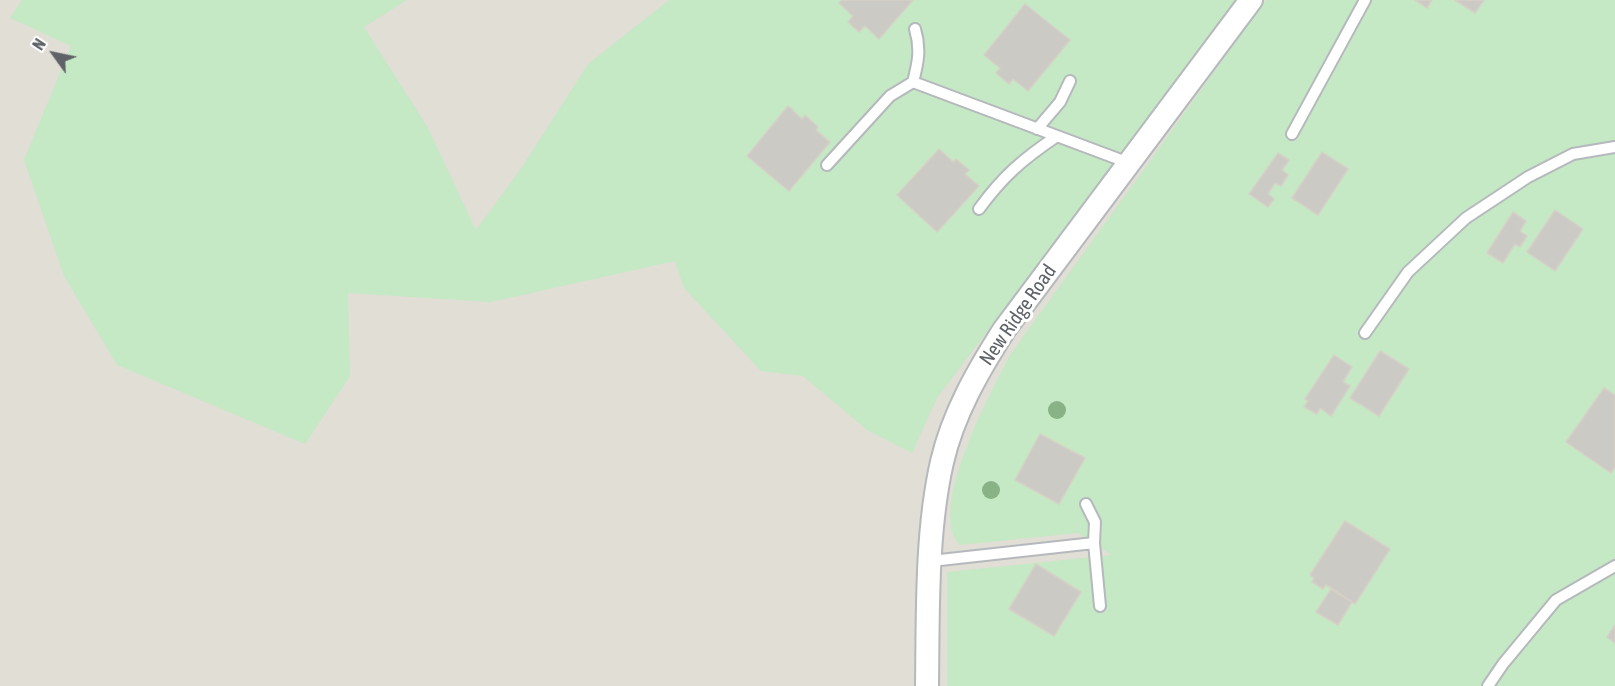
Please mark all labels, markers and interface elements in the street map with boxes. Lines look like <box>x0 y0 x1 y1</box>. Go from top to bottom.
north arrow <box>24 24 84 84</box>
text: N <box>29 35 49 53</box>
street label: New Ridge Road <box>974 260 1062 370</box>

